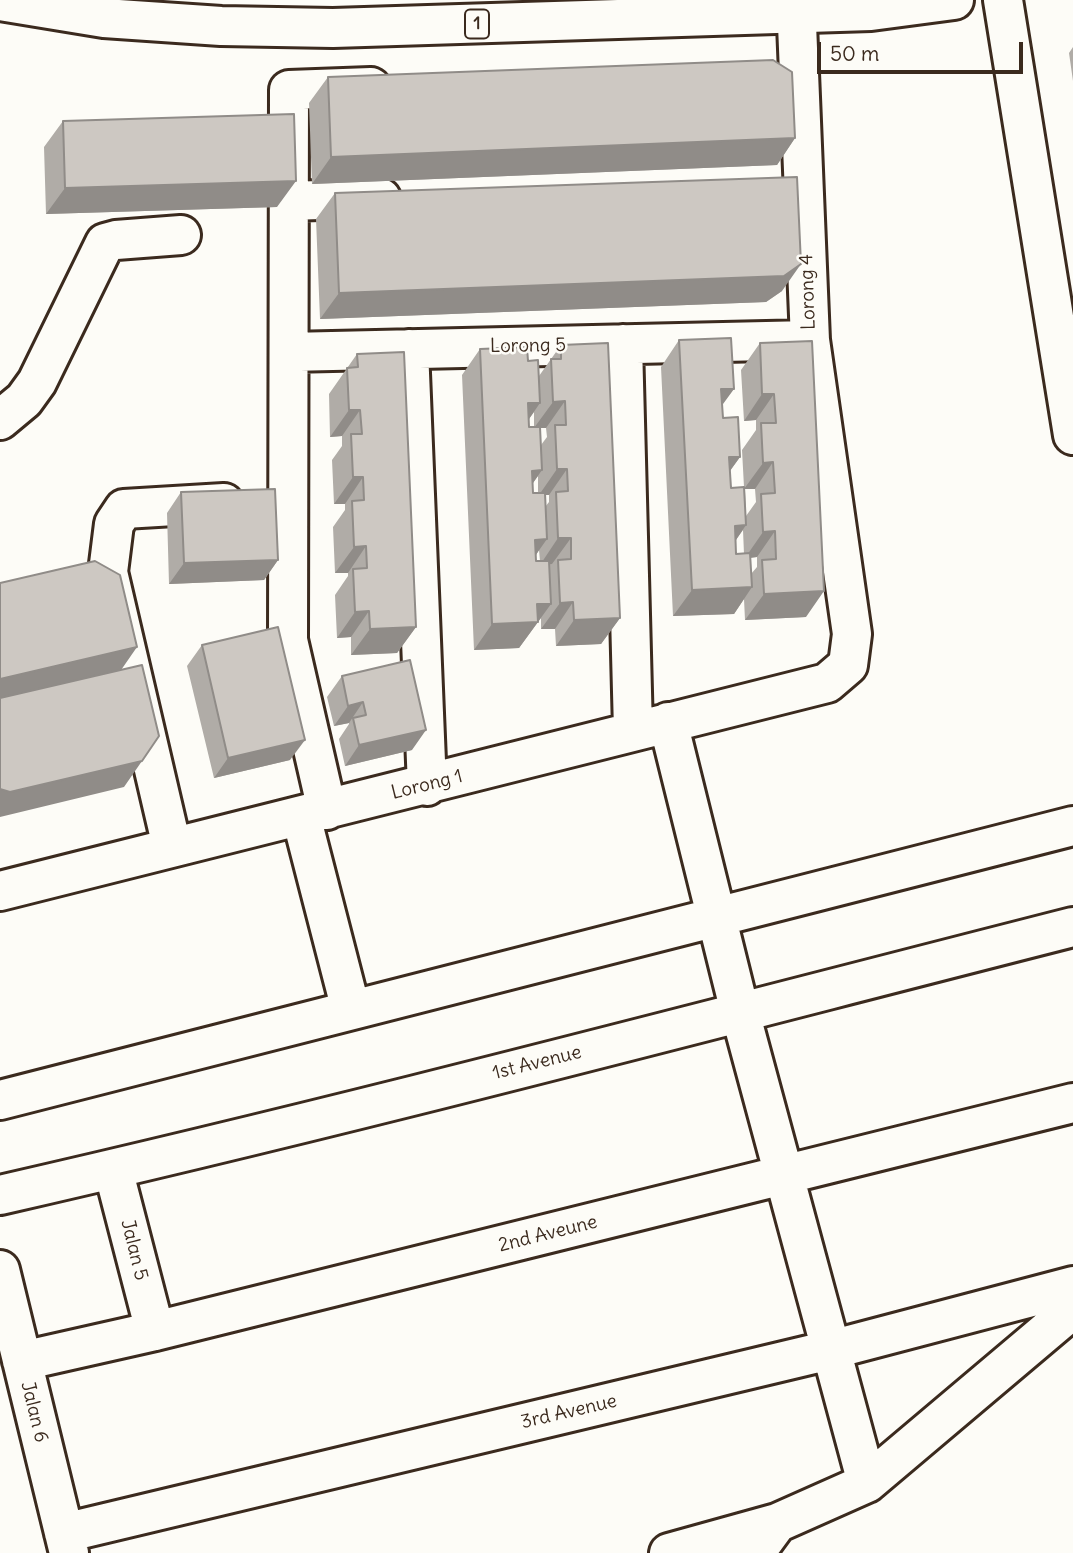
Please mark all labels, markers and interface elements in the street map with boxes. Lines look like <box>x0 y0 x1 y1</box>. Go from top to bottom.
road number: 1 <box>465 9 489 38</box>
scale bar <box>821 28 1028 72</box>
text: 50 m <box>830 40 879 67</box>
street label: Lorong 4 <box>795 254 821 330</box>
street label: Lorong 5 <box>490 334 566 358</box>
street label: Lorong 1 <box>389 765 465 805</box>
street label: 1st Avenue <box>490 1041 584 1085</box>
street label: 2nd Aveune <box>496 1211 600 1257</box>
street label: Jalan 5 <box>115 1217 153 1283</box>
street label: Jalan 6 <box>15 1379 53 1445</box>
street label: 3rd Avenue <box>519 1390 619 1434</box>

